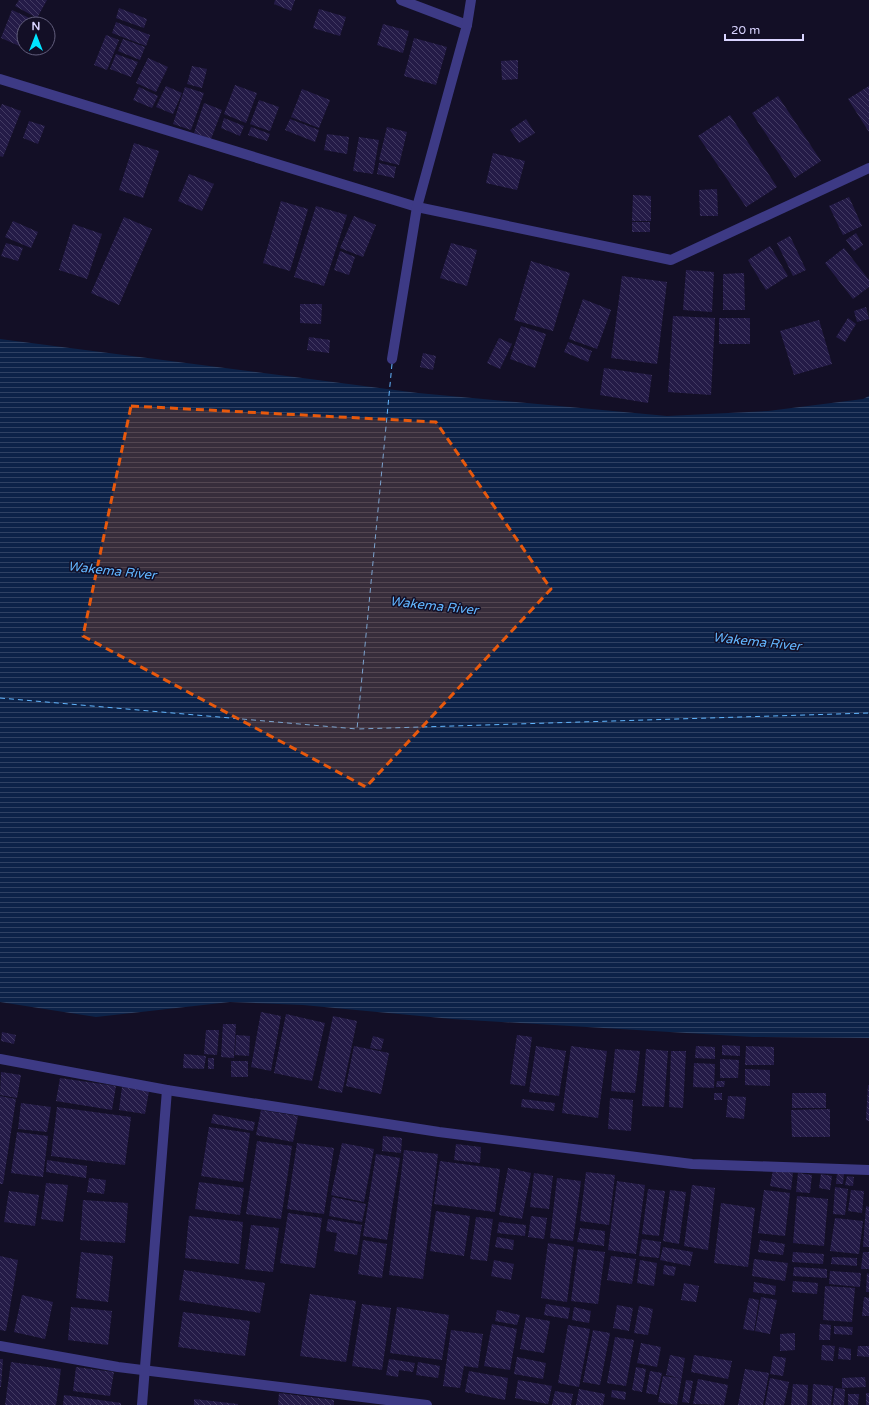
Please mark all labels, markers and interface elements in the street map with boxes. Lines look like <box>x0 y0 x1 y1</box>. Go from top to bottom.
north arrow <box>16 16 56 56</box>
scale bar <box>725 16 803 42</box>
text: N <box>32 20 40 33</box>
text: 20 m <box>731 23 760 37</box>
water label: Wakema River <box>67 558 159 584</box>
water label: Wakema River <box>389 593 481 619</box>
water label: Wakema River <box>712 629 804 655</box>

